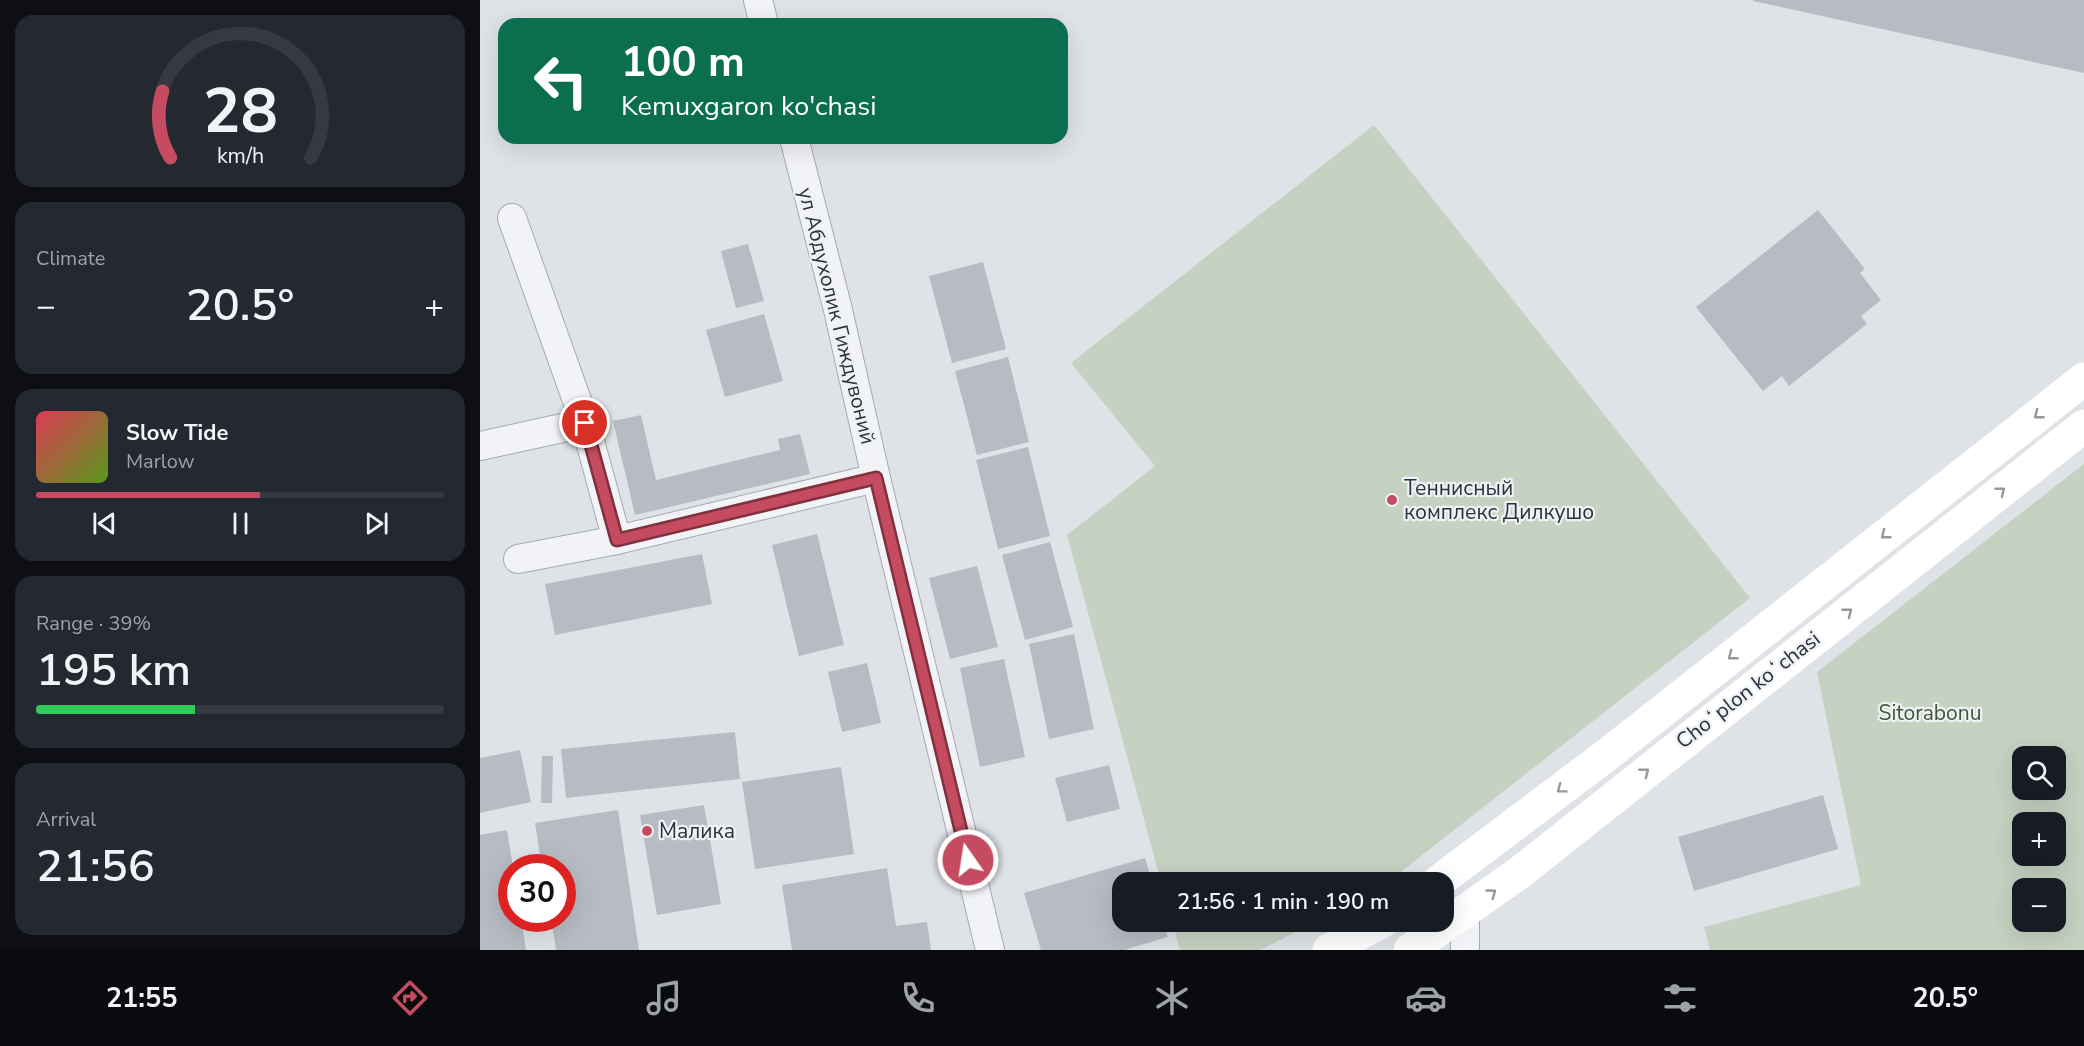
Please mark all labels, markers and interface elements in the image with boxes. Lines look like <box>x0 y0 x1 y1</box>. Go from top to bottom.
text: 100 m <box>621 34 745 91</box>
icon: left <box>522 42 600 120</box>
text: 28 <box>203 69 277 154</box>
text: Kemuxgaron ko'chasi <box>621 88 877 125</box>
text: km/h <box>216 141 264 171</box>
street label: ул Абдухолик Гиждувоний <box>792 185 882 447</box>
text: Climate <box>36 245 105 272</box>
text: 20.5° <box>186 275 294 336</box>
text: − <box>36 284 56 329</box>
text: + <box>424 284 444 329</box>
pin <box>559 397 610 448</box>
icon: arrive <box>568 406 601 439</box>
one-way arrow <box>2034 408 2045 419</box>
text: Slow Tide <box>126 418 228 448</box>
text: Marlow <box>126 448 194 475</box>
place label: Теннисный комплекс Дилкушо <box>1404 474 1594 526</box>
one-way arrow <box>1994 488 2005 499</box>
marker: Теннисный комплекс Дилкушо <box>1385 493 1399 507</box>
icon: previous <box>88 507 121 540</box>
icon: pause <box>224 507 257 540</box>
icon: next <box>360 507 393 540</box>
one-way arrow <box>1880 528 1891 539</box>
one-way arrow <box>1841 608 1852 619</box>
text: Range · 39% <box>36 610 151 637</box>
street label: Choʻplon koʻchasi <box>1670 625 1826 755</box>
text: 195 km <box>36 640 191 701</box>
one-way arrow <box>1727 649 1738 660</box>
park label: Sitorabonu <box>1879 699 1981 727</box>
map controls <box>2012 746 2066 932</box>
button: search <box>2012 746 2066 800</box>
one-way arrow <box>1638 768 1649 779</box>
one-way arrow <box>1557 782 1568 793</box>
text: Arrival <box>36 806 96 833</box>
button: + <box>2012 812 2066 866</box>
place label: Малика <box>659 817 735 845</box>
marker: Малика <box>640 824 654 838</box>
position arrow <box>936 828 1000 892</box>
text: 21:56 <box>36 836 155 897</box>
speed limit sign: 30 <box>498 854 576 932</box>
button: − <box>2012 878 2066 932</box>
text: 21:56 · 1 min · 190 m <box>1177 887 1389 917</box>
one-way arrow <box>1485 889 1496 900</box>
icon: directions <box>389 977 431 1019</box>
icon: music <box>643 977 685 1019</box>
icon: phone <box>897 977 939 1019</box>
icon: climate <box>1151 977 1193 1019</box>
icon: car <box>1405 977 1447 1019</box>
icon: filters <box>1659 977 1701 1019</box>
text: 21:55 <box>106 980 177 1017</box>
text: 20.5° <box>1912 980 1978 1017</box>

